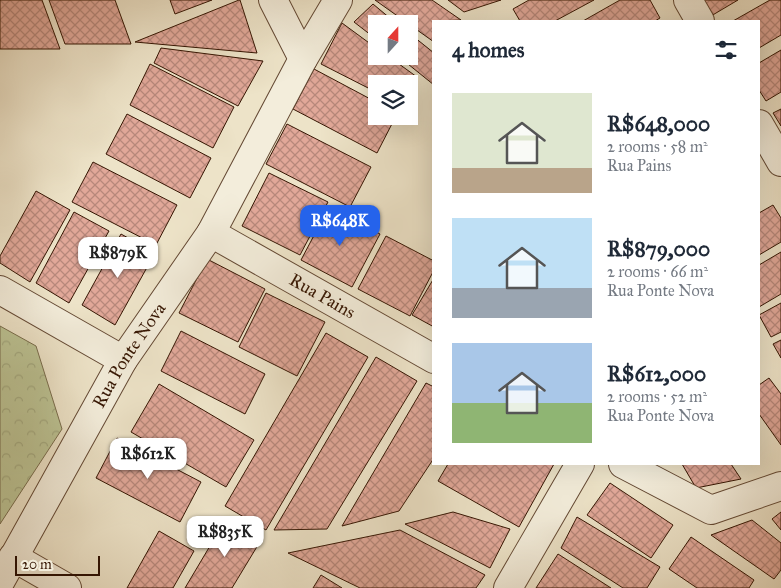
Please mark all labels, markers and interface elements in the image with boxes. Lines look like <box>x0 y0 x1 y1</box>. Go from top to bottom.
north arrow <box>368 15 418 65</box>
map controls <box>368 15 418 125</box>
icon: filters <box>712 36 740 64</box>
text: 4 homes <box>452 37 524 63</box>
button: layers <box>368 75 418 125</box>
text: R$648,000 <box>607 111 710 137</box>
icon: home <box>492 113 552 173</box>
text: 2 rooms · 58 m² <box>607 137 708 156</box>
text: Rua Pains <box>607 156 671 175</box>
pin: R$648K <box>299 204 381 247</box>
text: R$648K <box>311 211 369 230</box>
pin: R$879K <box>77 236 159 279</box>
text: R$879,000 <box>607 236 710 262</box>
icon: home <box>492 238 552 298</box>
text: R$879K <box>89 243 147 262</box>
text: 2 rooms · 66 m² <box>607 262 708 281</box>
street label: Rua Pains <box>285 269 359 323</box>
text: Rua Ponte Nova <box>607 281 714 300</box>
street label: Rua Ponte Nova <box>88 298 171 412</box>
text: R$612,000 <box>607 361 706 387</box>
icon: home <box>492 363 552 423</box>
text: 2 rooms · 52 m² <box>607 387 707 406</box>
text: Rua Ponte Nova <box>607 406 714 425</box>
pin: R$612K <box>107 438 189 480</box>
text: R$612K <box>121 444 175 463</box>
pin: R$835K <box>184 516 266 558</box>
text: R$835K <box>198 522 252 541</box>
scale bar <box>15 553 100 576</box>
text: 20 m <box>22 556 52 573</box>

